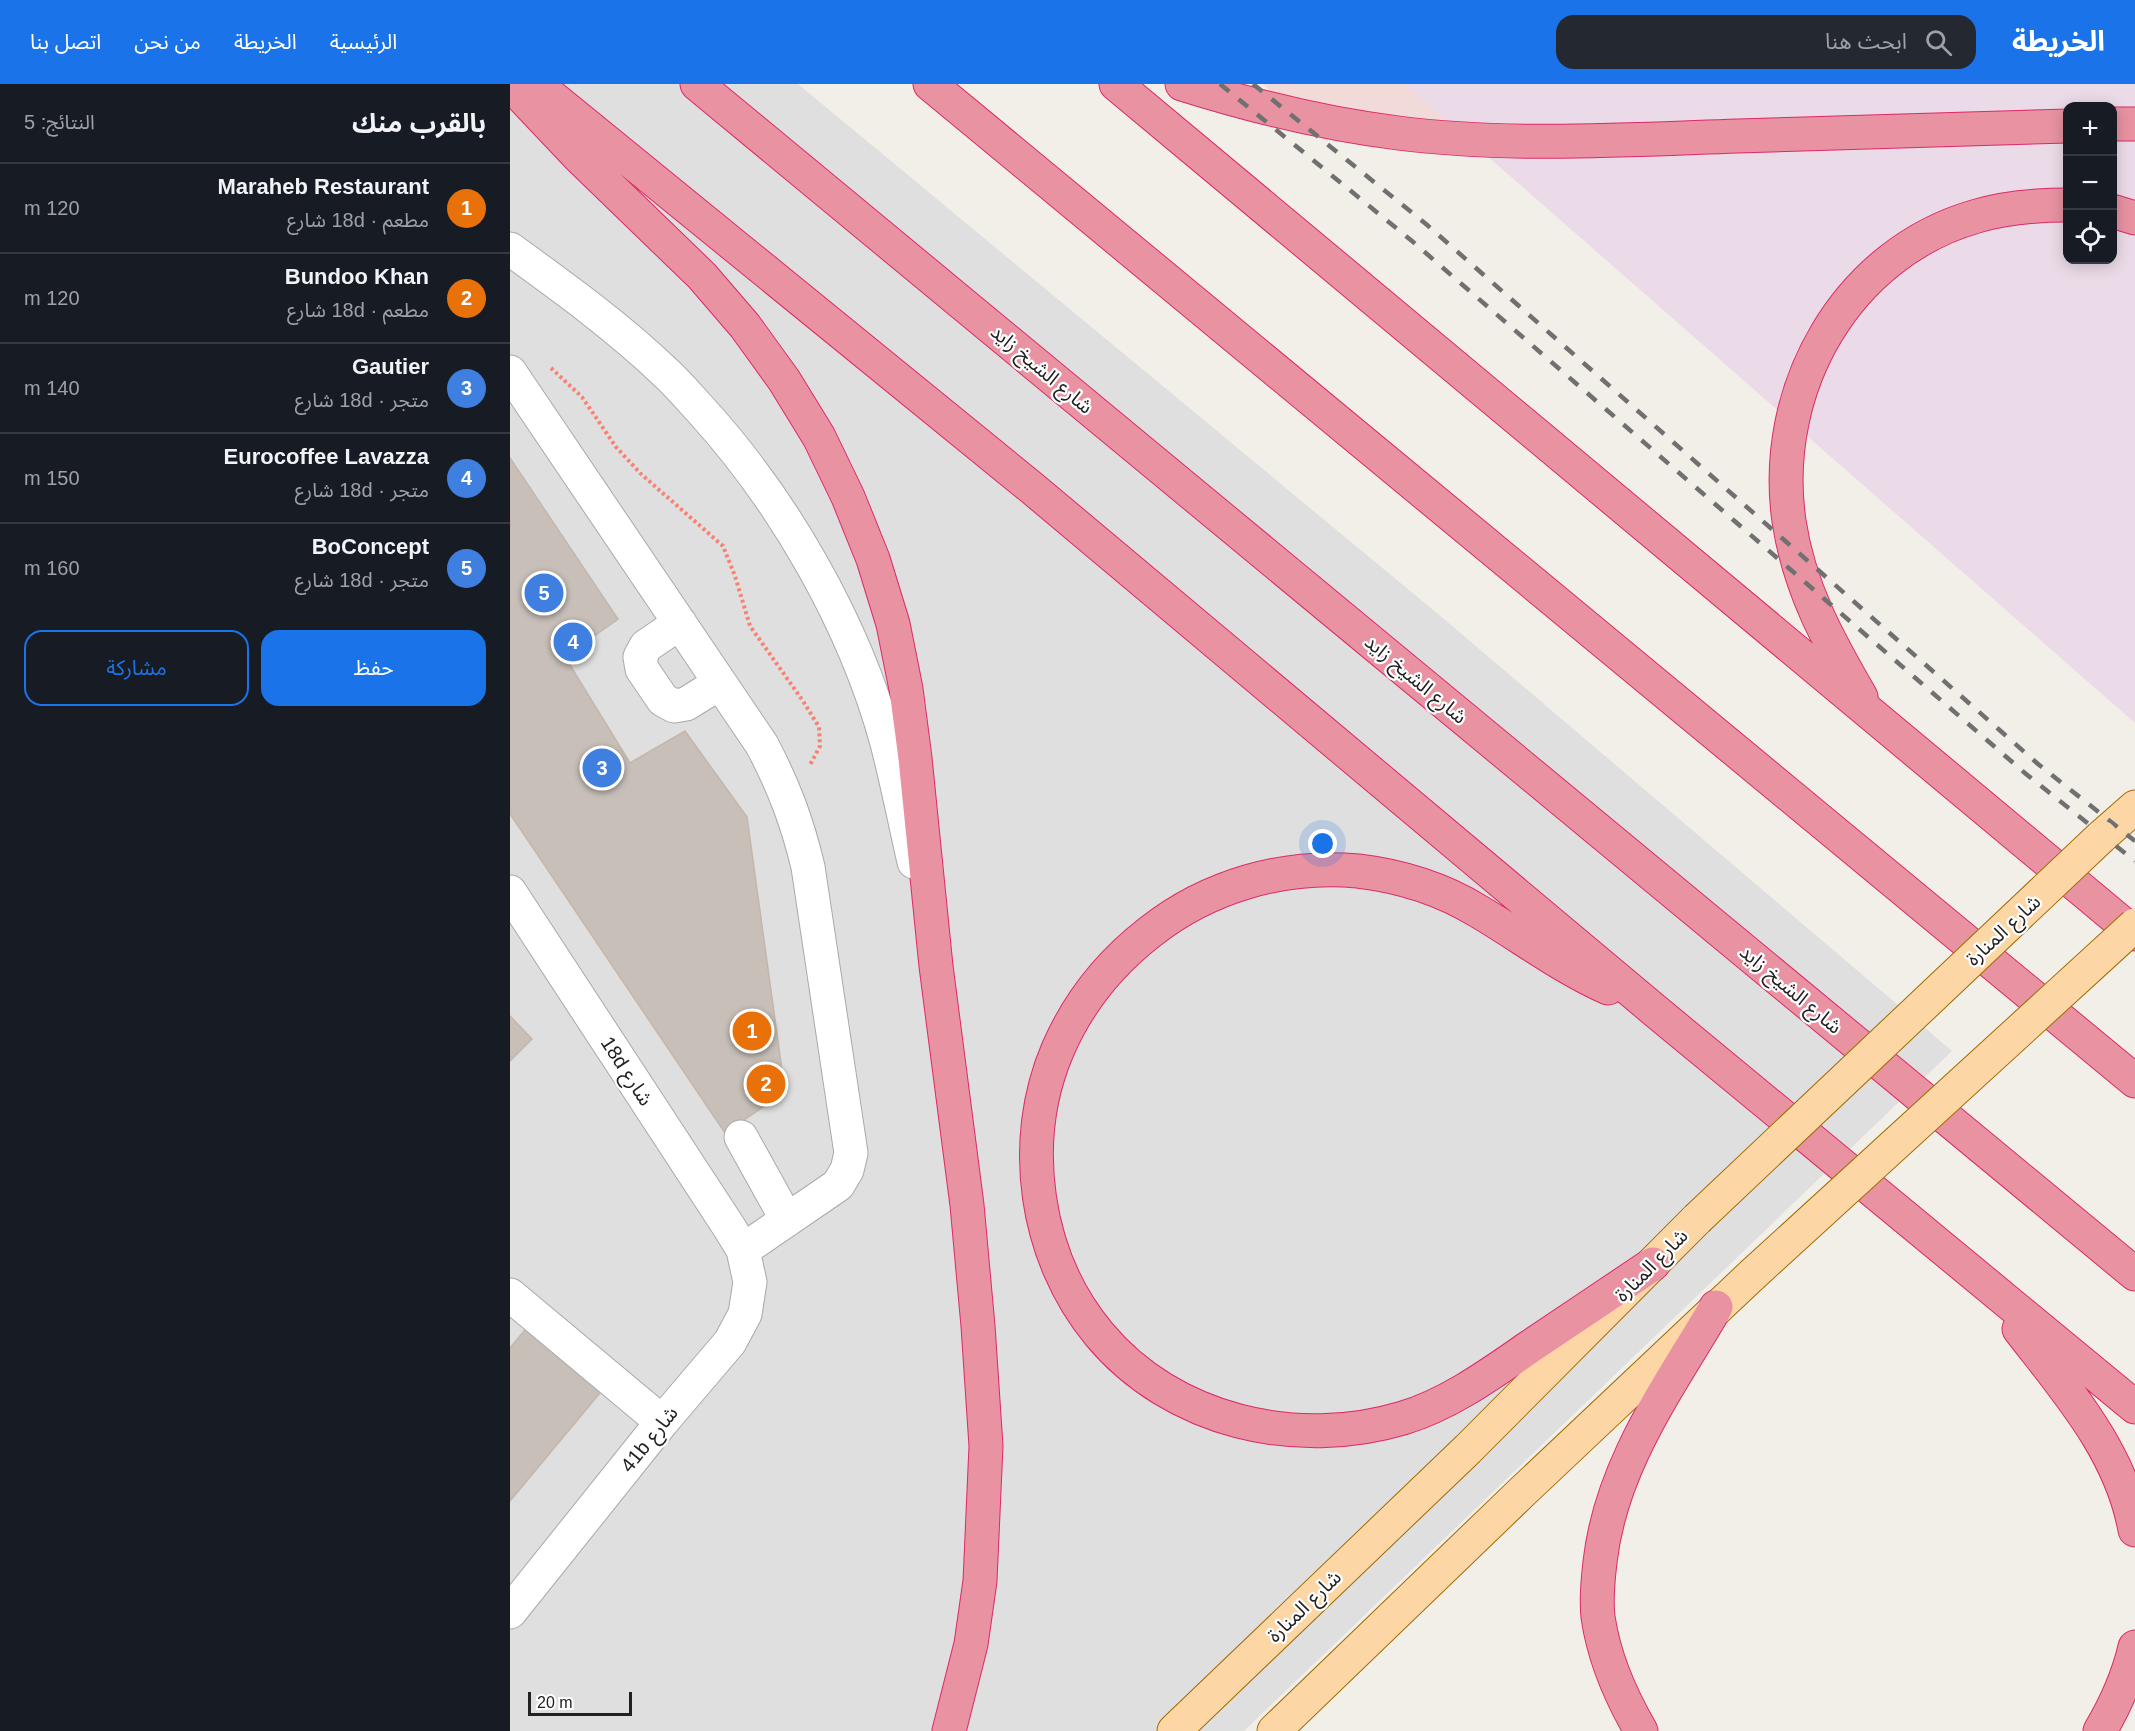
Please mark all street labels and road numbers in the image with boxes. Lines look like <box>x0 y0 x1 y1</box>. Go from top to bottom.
street label: شارع الشيخ زايد <box>984 320 1097 421</box>
street label: شارع الشيخ زايد <box>1358 630 1471 731</box>
street label: شارع المنارة <box>1961 890 2047 973</box>
street label: شارع الشيخ زايد <box>1733 940 1846 1041</box>
street label: 18d شارع <box>593 1032 657 1112</box>
street label: شارع المنارة <box>1610 1224 1695 1309</box>
street label: 41b شارع <box>616 1402 685 1479</box>
street label: شارع المنارة <box>1263 1566 1348 1649</box>

